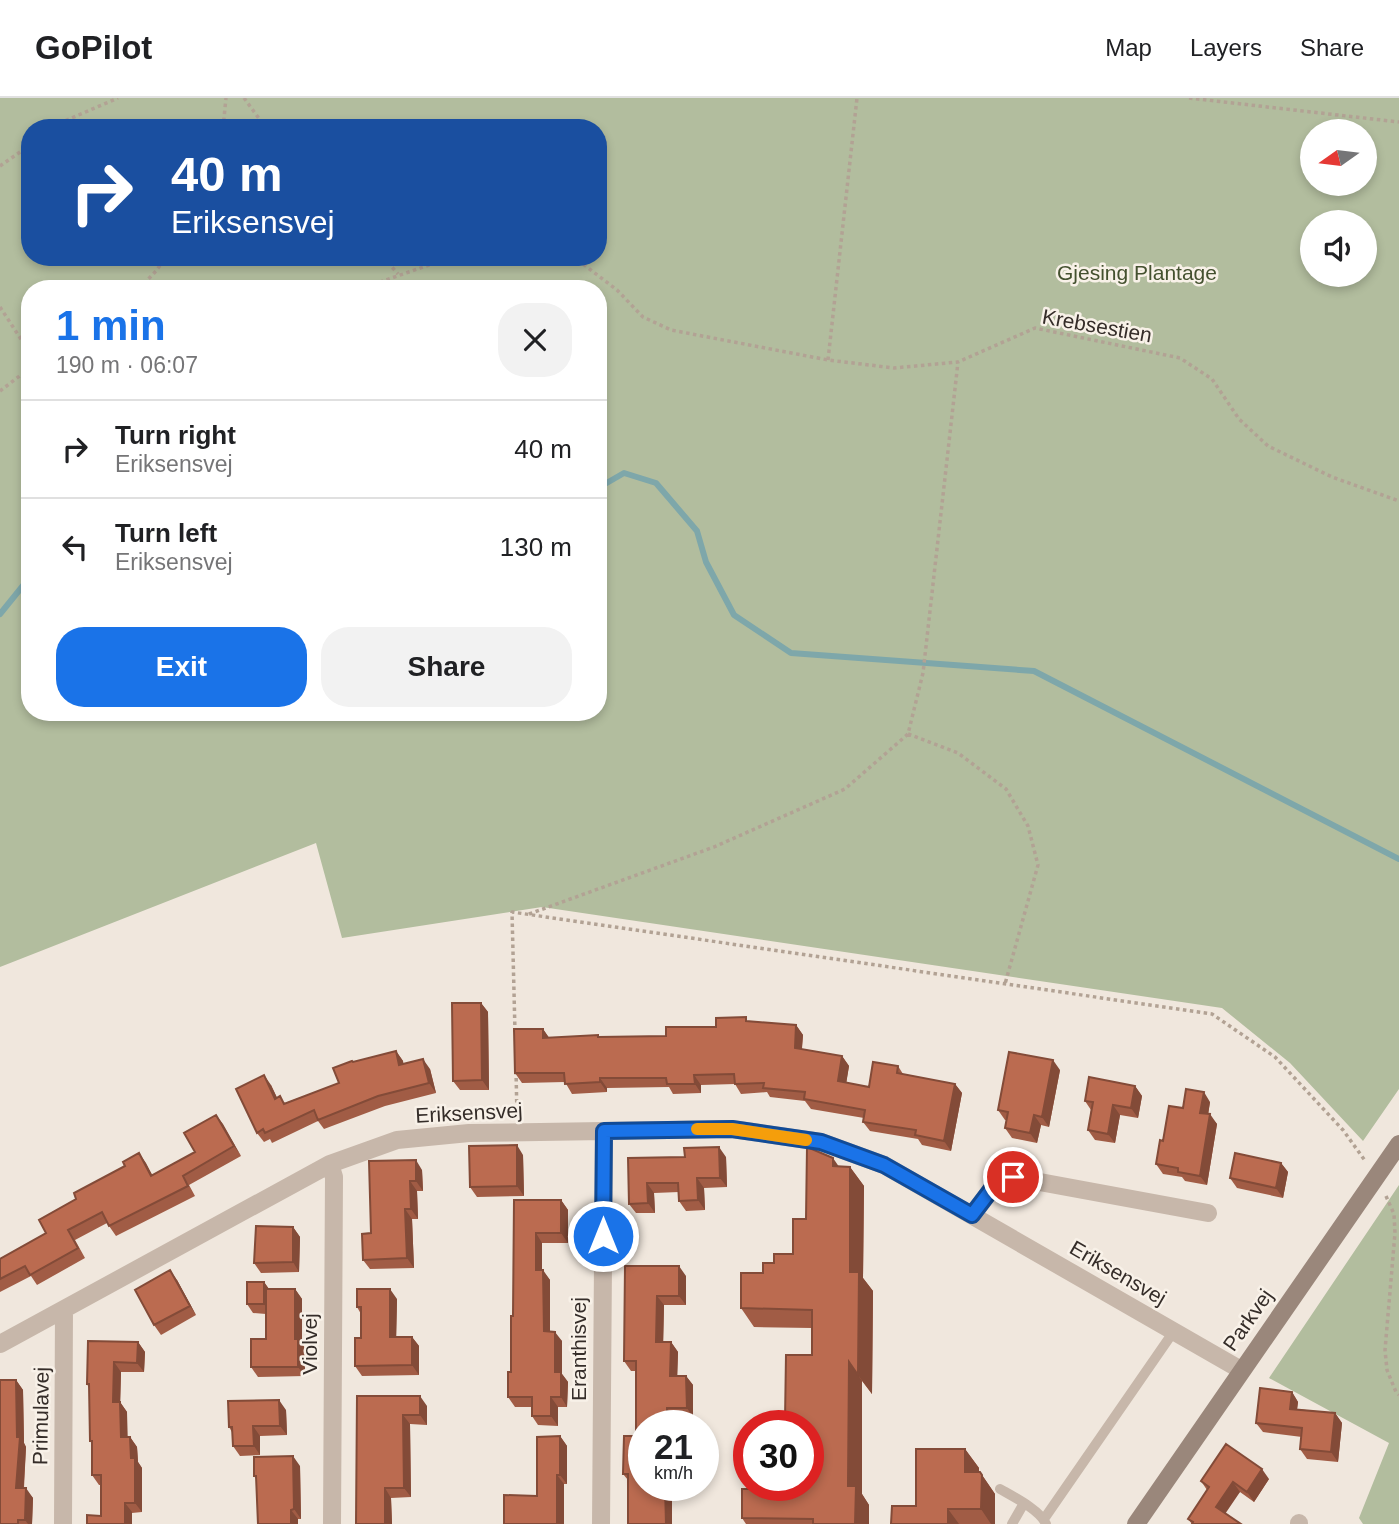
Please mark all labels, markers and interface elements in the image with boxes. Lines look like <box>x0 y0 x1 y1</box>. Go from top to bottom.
text: GoPilot <box>35 29 152 66</box>
text: Map <box>1105 34 1152 61</box>
text: Layers <box>1190 34 1262 61</box>
text: Share <box>1300 34 1364 61</box>
north arrow <box>1300 119 1377 196</box>
map controls <box>1300 119 1377 287</box>
icon: right <box>56 147 147 238</box>
text: 40 m <box>171 147 283 201</box>
text: Eriksensvej <box>171 204 335 240</box>
button: sound <box>1300 210 1377 287</box>
park label: Gjesing Plantage <box>1057 261 1217 284</box>
text: 1 min <box>56 302 166 349</box>
button: close <box>498 303 572 377</box>
street label: Krebsestien <box>1040 305 1154 346</box>
text: 190 m · 06:07 <box>56 352 198 378</box>
text: Turn right <box>115 420 236 450</box>
icon: right <box>56 430 94 468</box>
text: 40 m <box>514 434 572 464</box>
text: Eriksensvej <box>115 451 233 477</box>
text: Turn left <box>115 518 217 548</box>
icon: left <box>56 528 94 566</box>
text: 130 m <box>500 532 572 562</box>
text: Eriksensvej <box>115 549 233 575</box>
button: Exit <box>56 627 307 707</box>
button: Share <box>321 627 572 707</box>
street label: Eriksensvej <box>415 1098 523 1127</box>
pin <box>983 1147 1043 1207</box>
icon: arrive <box>994 1158 1032 1196</box>
position arrow <box>566 1199 640 1273</box>
street label: Eriksensvej <box>1066 1236 1170 1309</box>
street label: Parkvej <box>1218 1284 1277 1355</box>
street label: Eranthisvej <box>567 1297 590 1401</box>
street label: Violvej <box>298 1313 321 1375</box>
street label: Primulavej <box>28 1367 53 1465</box>
speed limit sign: 30 <box>733 1410 824 1501</box>
text: 21 <box>654 1427 693 1466</box>
text: km/h <box>654 1463 693 1483</box>

